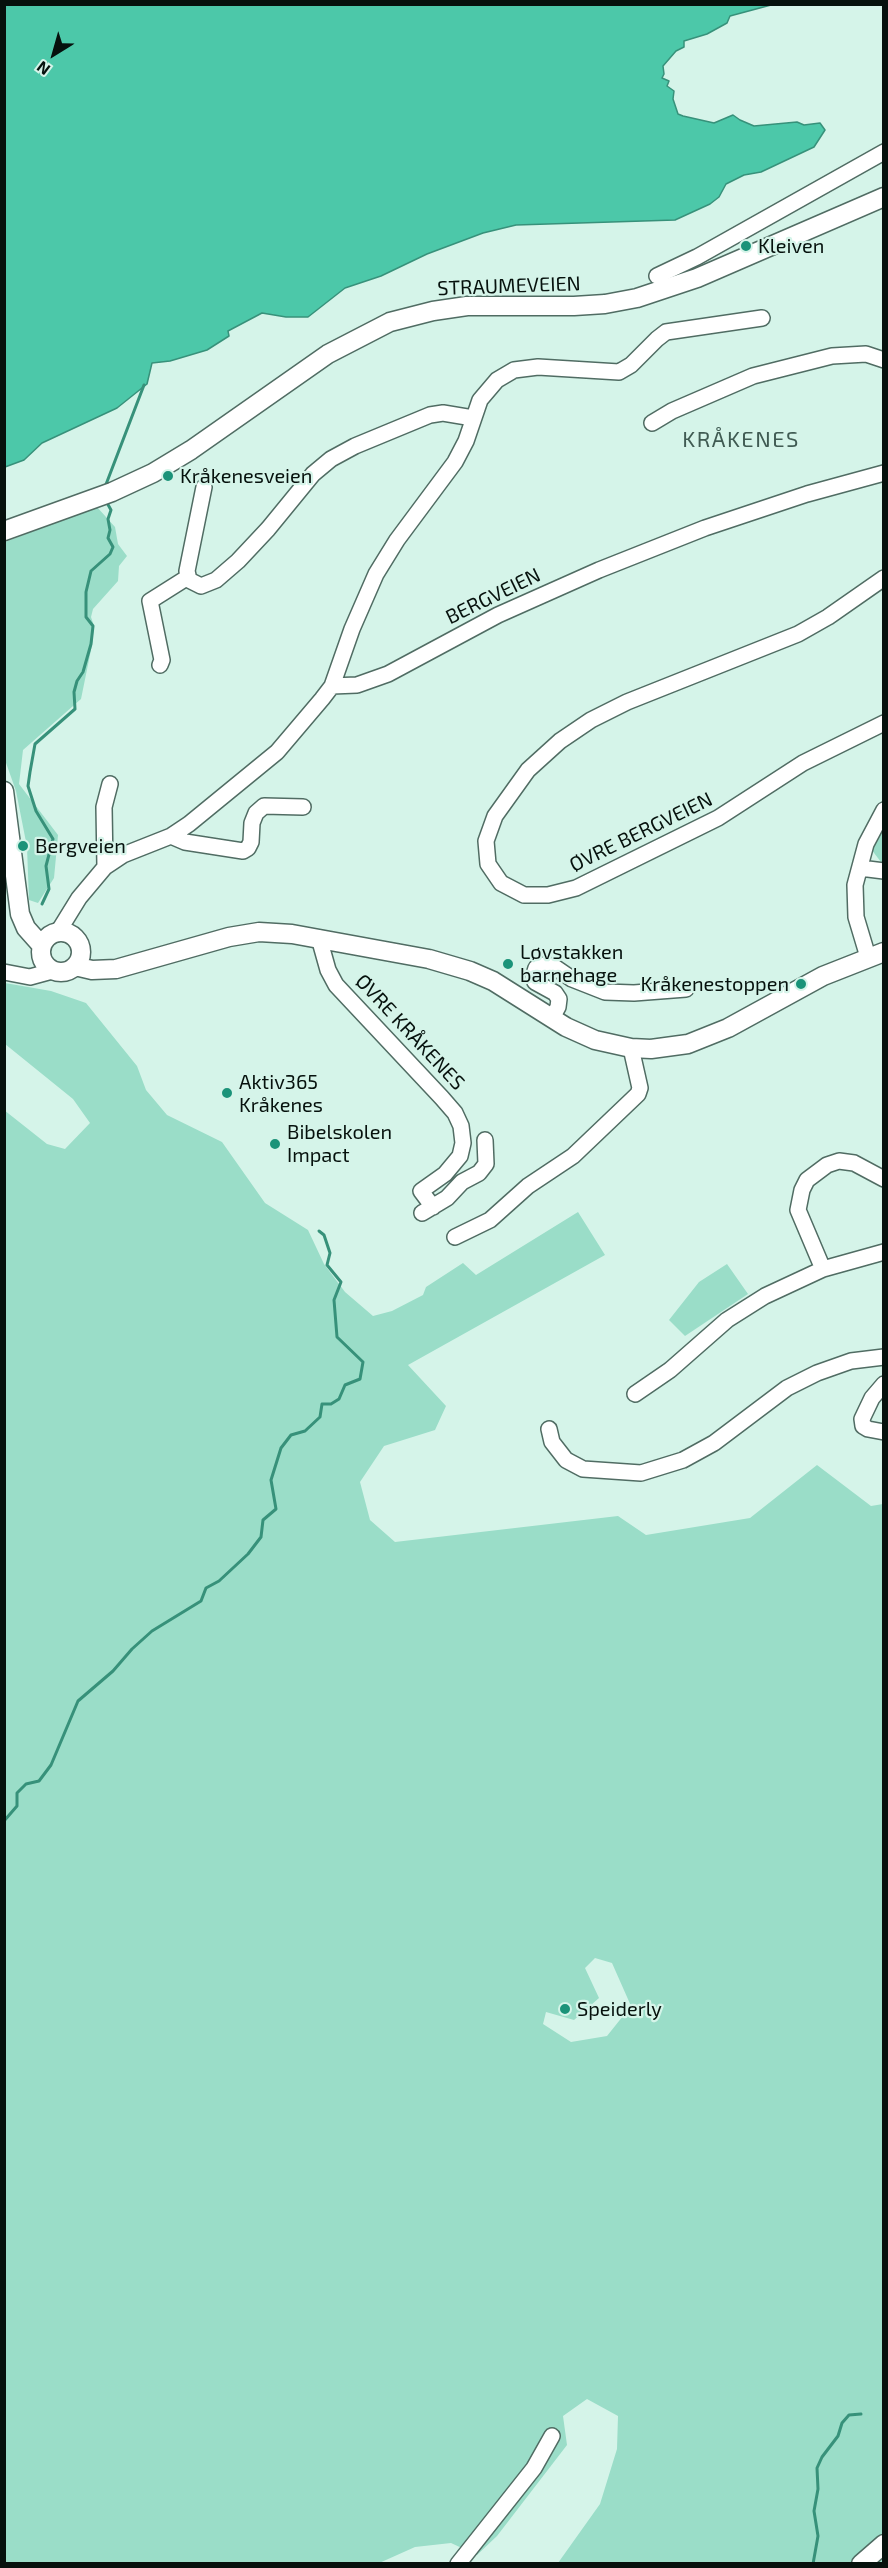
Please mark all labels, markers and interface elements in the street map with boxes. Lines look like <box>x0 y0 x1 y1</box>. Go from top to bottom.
north arrow <box>24 24 84 84</box>
text: N <box>33 58 53 80</box>
place label: Kleiven <box>758 234 824 258</box>
marker: Kleiven <box>739 239 753 253</box>
street label: STRAUMEVEIEN <box>437 272 581 300</box>
district label: KRÅKENES <box>682 427 800 453</box>
place label: Kråkenesveien <box>180 464 312 488</box>
marker: Kråkenesveien <box>161 469 175 483</box>
street label: BERGVEIEN <box>442 563 544 629</box>
street label: ØVRE BERGVEIEN <box>566 787 716 877</box>
place label: Bergveien <box>35 834 126 858</box>
marker: Bergveien <box>16 839 30 853</box>
place label: Løvstakken barnehage <box>520 940 623 987</box>
marker: Løvstakken barnehage <box>501 957 515 971</box>
street label: ØVRE KRÅKENES <box>350 969 470 1095</box>
place label: Kråkenestoppen <box>641 972 789 996</box>
marker: Kråkenestoppen <box>794 977 808 991</box>
place label: Aktiv365 Kråkenes <box>239 1070 323 1117</box>
marker: Aktiv365 Kråkenes <box>220 1086 234 1100</box>
place label: Bibelskolen Impact <box>287 1120 392 1167</box>
marker: Bibelskolen Impact <box>268 1137 282 1151</box>
place label: Speiderly <box>577 1997 662 2021</box>
marker: Speiderly <box>558 2002 572 2016</box>

